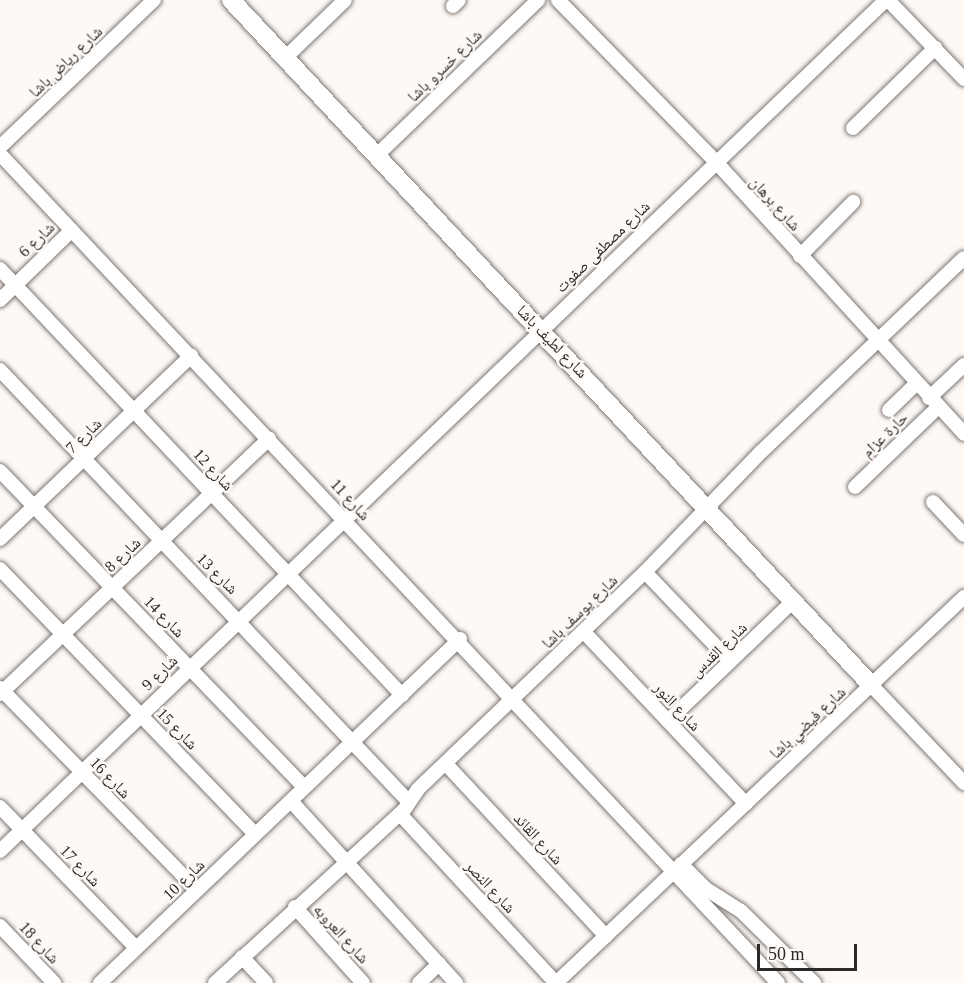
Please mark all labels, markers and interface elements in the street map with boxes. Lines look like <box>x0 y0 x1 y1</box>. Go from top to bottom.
street label: شارع رياض باشا <box>25 22 107 102</box>
street label: شارع خسرو باشا <box>404 26 486 106</box>
street label: شارع برهان <box>746 173 804 235</box>
street label: شارع مصطفى صفوت <box>552 197 654 297</box>
street label: شارع 6 <box>15 218 59 262</box>
street label: شارع لطيف باشا <box>513 302 591 382</box>
street label: حارة عزام <box>858 408 912 462</box>
street label: شارع 7 <box>62 414 106 458</box>
street label: شارع 12 <box>189 445 237 495</box>
street label: شارع 11 <box>326 475 374 525</box>
street label: شارع 8 <box>101 534 145 576</box>
street label: شارع 13 <box>192 549 242 599</box>
street label: شارع يوسف باشا <box>538 571 622 653</box>
street label: شارع 14 <box>140 592 188 642</box>
street label: شارع القدس <box>687 618 751 682</box>
street label: شارع 9 <box>138 651 182 695</box>
street label: شارع النور <box>650 679 704 735</box>
street label: شارع فيضي باشا <box>766 683 850 763</box>
street label: شارع 15 <box>153 704 201 754</box>
street label: شارع 16 <box>86 753 134 803</box>
street label: شارع القائد <box>509 809 567 869</box>
street label: شارع 17 <box>56 841 104 891</box>
street label: شارع 10 <box>159 856 209 904</box>
street label: شارع النصر <box>461 857 519 917</box>
street label: شارع العروبه <box>309 900 373 968</box>
street label: شارع 18 <box>15 918 63 968</box>
scale bar <box>760 932 860 970</box>
text: 50 m <box>768 944 805 964</box>

